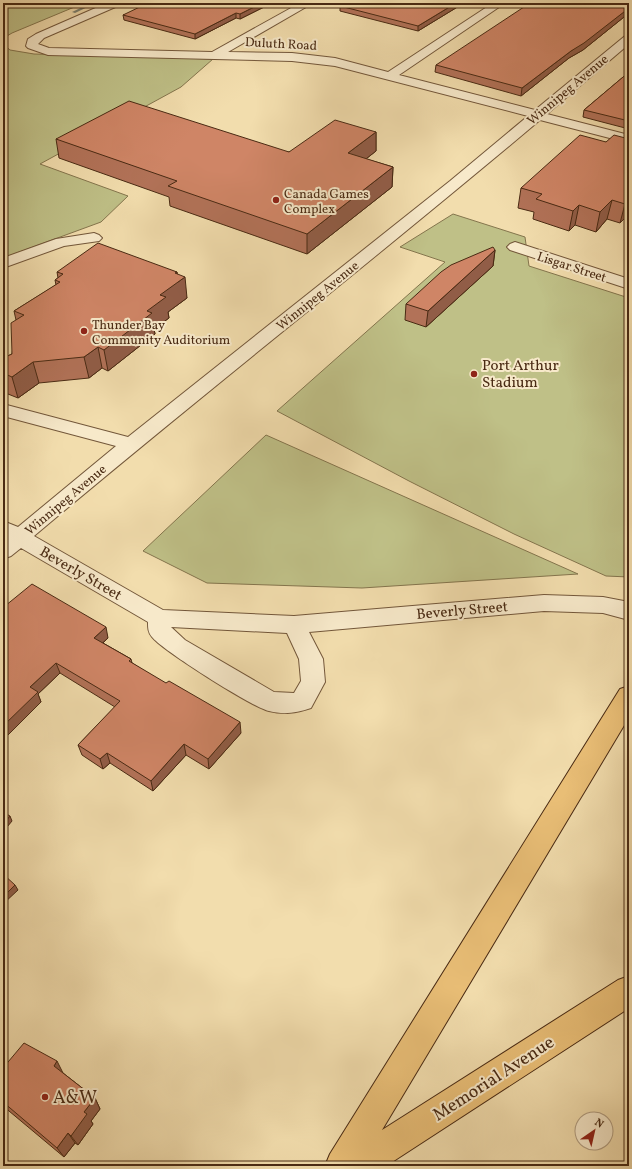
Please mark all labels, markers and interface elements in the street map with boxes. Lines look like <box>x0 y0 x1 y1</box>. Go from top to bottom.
street label: Duluth Road <box>244 34 317 56</box>
street label: Winnipeg Avenue <box>524 51 613 130</box>
place label: Canada Games Complex <box>284 186 369 219</box>
marker: Canada Games Complex <box>271 195 281 205</box>
street label: Lisgar Street <box>534 248 609 288</box>
street label: Winnipeg Avenue <box>273 258 363 335</box>
place label: Thunder Bay Community Auditorium <box>92 317 231 350</box>
marker: Thunder Bay Community Auditorium <box>79 326 89 336</box>
place label: Port Arthur Stadium <box>482 356 559 394</box>
marker: Port Arthur Stadium <box>469 369 479 379</box>
street label: Winnipeg Avenue <box>22 461 111 540</box>
street label: Beverly Street <box>35 542 125 606</box>
street label: Beverly Street <box>415 597 509 626</box>
street label: Memorial Avenue <box>428 1031 559 1128</box>
place label: A&W <box>53 1086 97 1111</box>
marker: A&W <box>40 1092 50 1102</box>
north arrow <box>574 1111 614 1151</box>
text: N <box>591 1115 606 1132</box>

